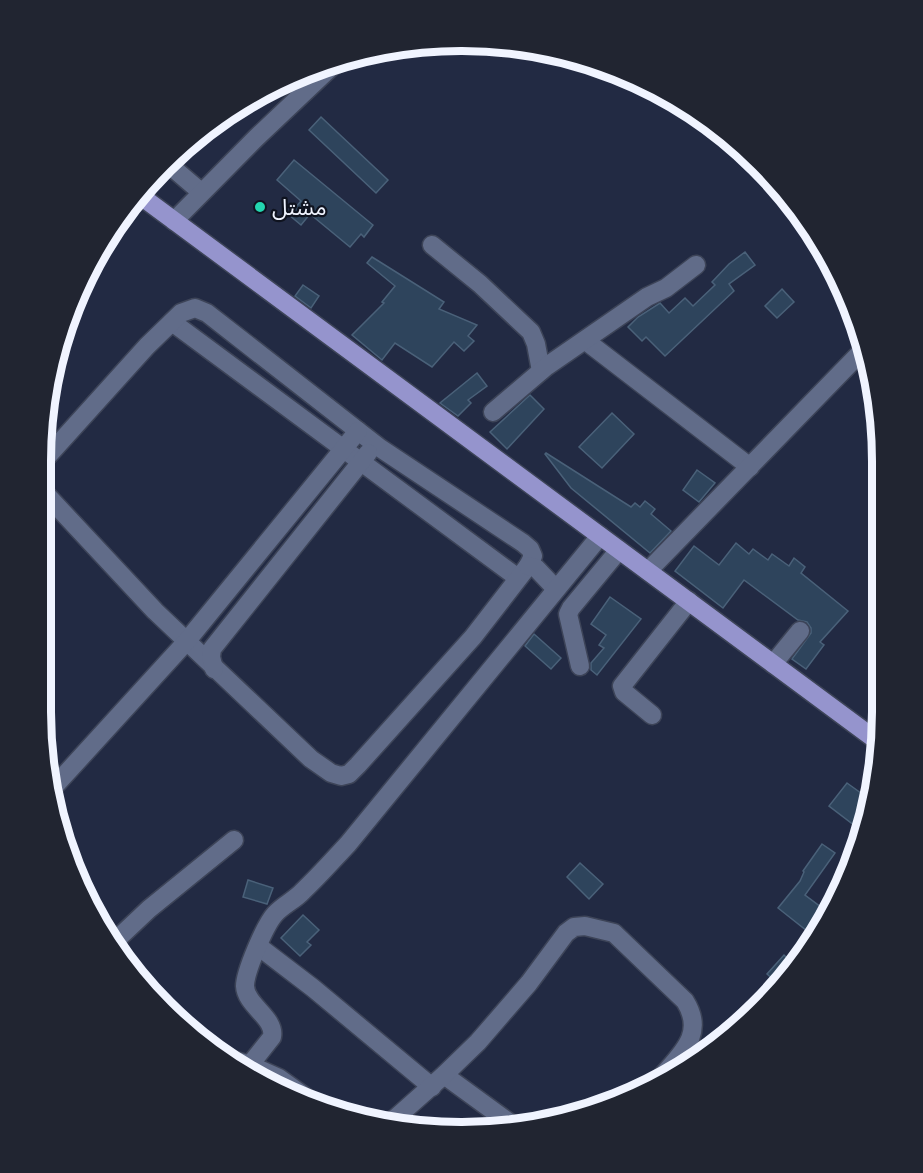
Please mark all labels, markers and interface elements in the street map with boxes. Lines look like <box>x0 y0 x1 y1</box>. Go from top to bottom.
place label: مشتل <box>272 195 327 221</box>
marker: مشتل <box>253 200 267 214</box>

